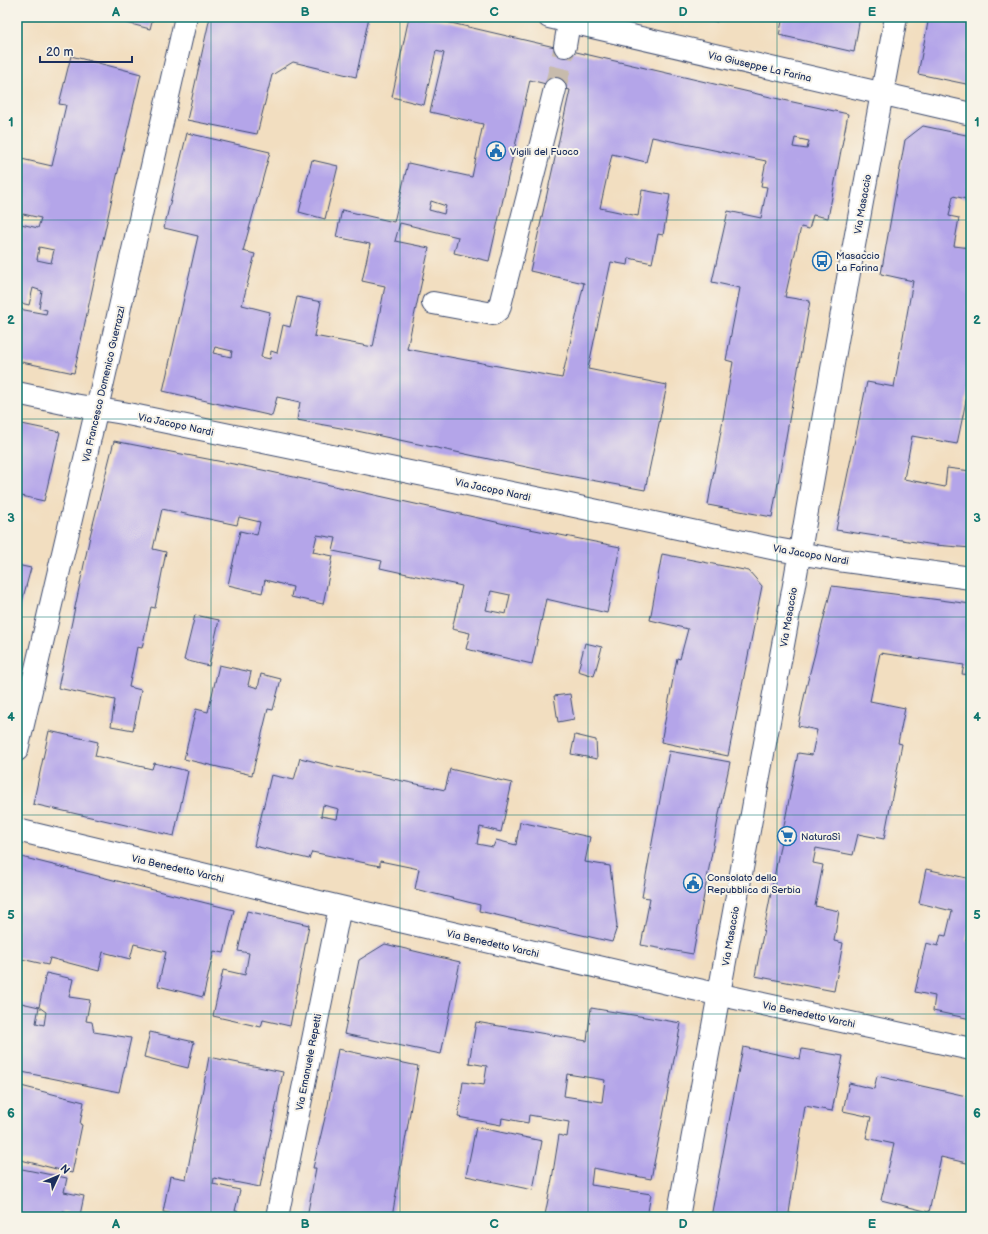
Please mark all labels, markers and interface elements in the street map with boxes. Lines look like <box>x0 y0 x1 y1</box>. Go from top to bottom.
text: A <box>111 4 120 20</box>
text: B <box>300 4 310 20</box>
text: C <box>489 4 499 20</box>
text: D <box>678 4 688 20</box>
text: E <box>868 4 877 20</box>
scale bar <box>40 38 132 64</box>
text: 20 m <box>46 45 73 60</box>
street label: Via Giuseppe La Farina <box>707 49 813 85</box>
text: 1 <box>8 114 14 130</box>
text: 1 <box>974 114 980 130</box>
public building icon: Vigili del Fuoco <box>485 140 507 162</box>
place label: Vigili del Fuoco <box>510 146 579 158</box>
street label: Via Masaccio <box>852 173 874 235</box>
bus stop icon: Masaccio La Farina <box>811 250 833 272</box>
place label: Masaccio La Farina <box>836 250 880 274</box>
street label: Via Francesco Domenico Guerrazzi <box>80 305 128 463</box>
text: 2 <box>7 312 15 328</box>
text: 2 <box>973 312 981 328</box>
street label: Via Jacopo Nardi <box>137 411 215 439</box>
street label: Via Jacopo Nardi <box>454 476 532 504</box>
text: 3 <box>7 510 15 526</box>
text: 3 <box>973 510 981 526</box>
street label: Via Jacopo Nardi <box>772 542 850 568</box>
street label: Via Masaccio <box>778 586 800 648</box>
text: 4 <box>7 709 15 725</box>
text: 4 <box>973 709 981 725</box>
supermarket icon: NaturaSì <box>776 825 798 847</box>
place label: NaturaSì <box>801 831 840 843</box>
street label: Via Benedetto Varchi <box>130 853 225 885</box>
public building icon: Consolato della Repubblica di Serbia <box>682 872 704 894</box>
place label: Consolato della Repubblica di Serbia <box>707 872 801 896</box>
street label: Via Masaccio <box>720 905 742 967</box>
text: 5 <box>7 907 15 923</box>
text: 5 <box>973 907 981 923</box>
street label: Via Benedetto Varchi <box>445 928 540 960</box>
street label: Via Benedetto Varchi <box>761 999 856 1031</box>
street label: Via Emanuele Repetti <box>294 1013 324 1112</box>
text: 6 <box>7 1105 15 1121</box>
text: 6 <box>973 1105 981 1121</box>
north arrow <box>38 1156 78 1196</box>
text: N <box>57 1162 72 1177</box>
text: A <box>111 1216 120 1232</box>
text: B <box>300 1216 310 1232</box>
text: C <box>489 1216 499 1232</box>
text: D <box>678 1216 688 1232</box>
text: E <box>868 1216 877 1232</box>

